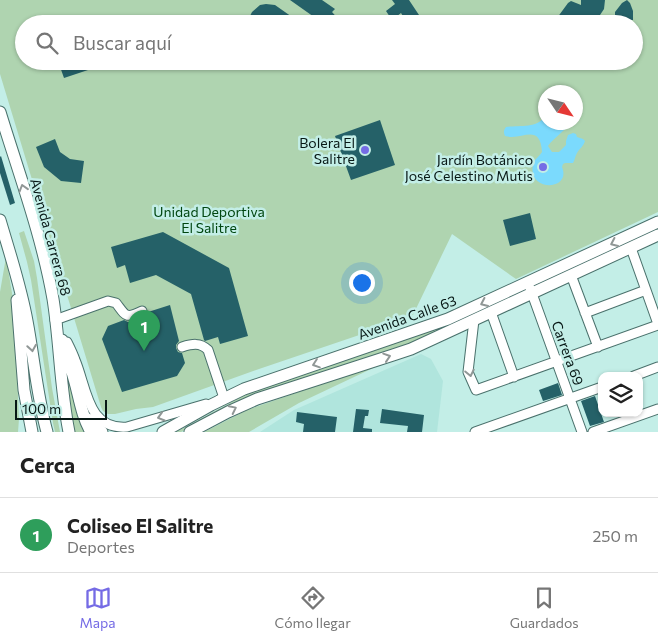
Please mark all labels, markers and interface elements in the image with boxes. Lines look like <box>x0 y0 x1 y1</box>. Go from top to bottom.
search box <box>15 15 643 70</box>
icon: search <box>33 29 61 57</box>
text: Buscar aquí <box>73 31 172 54</box>
north arrow <box>538 85 583 130</box>
place label: Bolera El Salitre <box>299 134 355 167</box>
marker: Bolera El Salitre <box>359 144 371 156</box>
place label: Jardín Botánico José Celestino Mutis <box>405 151 533 184</box>
marker: Jardín Botánico José Celestino Mutis <box>537 161 549 173</box>
street label: Avenida Carrera 68 <box>27 176 75 298</box>
one-way arrow <box>19 184 29 192</box>
park label: Unidad Deportiva El Salitre <box>153 203 265 236</box>
one-way arrow <box>610 236 619 247</box>
your location <box>349 270 375 296</box>
street label: Avenida Calle 63 <box>355 291 459 343</box>
one-way arrow <box>480 296 489 307</box>
pin: 1 <box>128 310 160 351</box>
street label: Carrera 69 <box>548 318 588 388</box>
one-way arrow <box>26 344 36 353</box>
one-way arrow <box>382 353 391 363</box>
one-way arrow <box>313 359 321 369</box>
one-way arrow <box>465 368 475 377</box>
map controls <box>598 372 643 417</box>
button: layers <box>598 372 643 417</box>
scale bar <box>15 397 108 420</box>
text: 100 m <box>22 400 61 417</box>
one-way arrow <box>228 405 237 415</box>
one-way arrow <box>157 412 166 422</box>
text: Cerca <box>20 452 75 477</box>
text: Coliseo El Salitre <box>67 514 213 537</box>
text: 1 <box>32 526 40 545</box>
text: 250 m <box>592 526 638 545</box>
text: Deportes <box>67 537 135 556</box>
tab: Mapa <box>79 584 116 631</box>
tab: Cómo llegar <box>275 584 351 631</box>
tab: Guardados <box>510 584 579 631</box>

